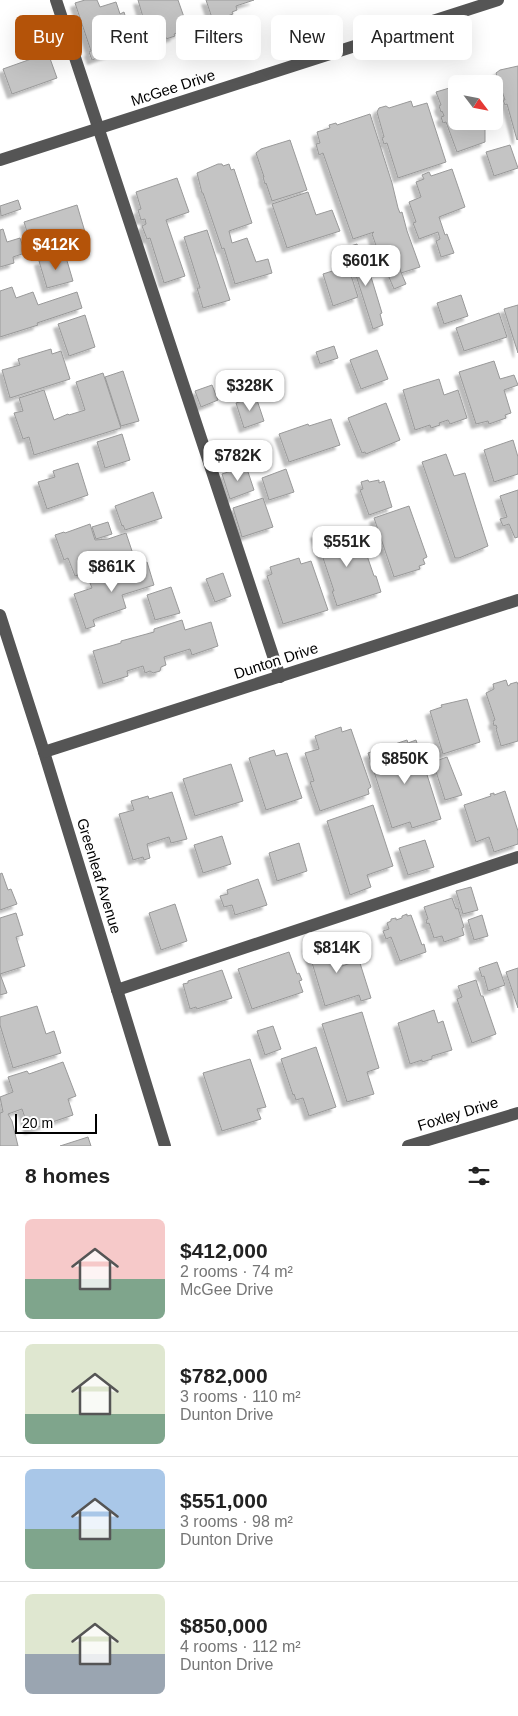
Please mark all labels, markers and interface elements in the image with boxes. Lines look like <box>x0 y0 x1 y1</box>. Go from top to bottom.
chip: Buy <box>15 15 82 60</box>
chip: Rent <box>92 15 166 60</box>
chip: Filters <box>176 15 261 60</box>
chip: New <box>271 15 343 60</box>
chip: Apartment <box>353 15 472 60</box>
street label: McGee Drive <box>129 66 217 109</box>
north arrow <box>448 75 502 130</box>
map controls <box>448 75 503 130</box>
pin: $412K <box>21 228 91 271</box>
text: $412K <box>32 236 80 253</box>
pin: $601K <box>331 244 401 287</box>
text: $601K <box>342 252 390 269</box>
pin: $328K <box>215 370 285 412</box>
text: $328K <box>226 377 274 394</box>
pin: $782K <box>203 440 273 482</box>
text: $782K <box>214 447 262 464</box>
pin: $551K <box>312 526 382 568</box>
text: $551K <box>323 533 371 550</box>
pin: $861K <box>77 550 147 593</box>
text: $861K <box>88 558 136 575</box>
street label: Dunton Drive <box>232 639 320 682</box>
pin: $850K <box>370 742 440 785</box>
text: $850K <box>381 750 429 767</box>
street label: Greenleaf Avenue <box>74 816 125 936</box>
pin: $814K <box>302 932 372 974</box>
text: $814K <box>313 939 361 956</box>
street label: Foxley Drive <box>416 1093 500 1134</box>
scale bar <box>15 1111 98 1134</box>
text: 20 m <box>22 1115 53 1131</box>
icon: filters <box>465 1162 493 1190</box>
text: 8 homes <box>25 1164 110 1187</box>
icon: home <box>65 1239 125 1299</box>
text: $412,000 <box>180 1239 268 1262</box>
text: 2 rooms · 74 m² <box>180 1263 293 1280</box>
text: McGee Drive <box>180 1281 273 1298</box>
icon: home <box>65 1364 125 1424</box>
text: $782,000 <box>180 1364 268 1387</box>
text: 3 rooms · 110 m² <box>180 1388 301 1405</box>
text: Dunton Drive <box>180 1406 273 1423</box>
icon: home <box>65 1489 125 1549</box>
text: $551,000 <box>180 1489 268 1512</box>
text: 3 rooms · 98 m² <box>180 1513 293 1530</box>
text: Dunton Drive <box>180 1531 273 1548</box>
icon: home <box>65 1614 125 1674</box>
text: $850,000 <box>180 1614 268 1637</box>
text: 4 rooms · 112 m² <box>180 1638 301 1655</box>
text: Dunton Drive <box>180 1656 273 1673</box>

